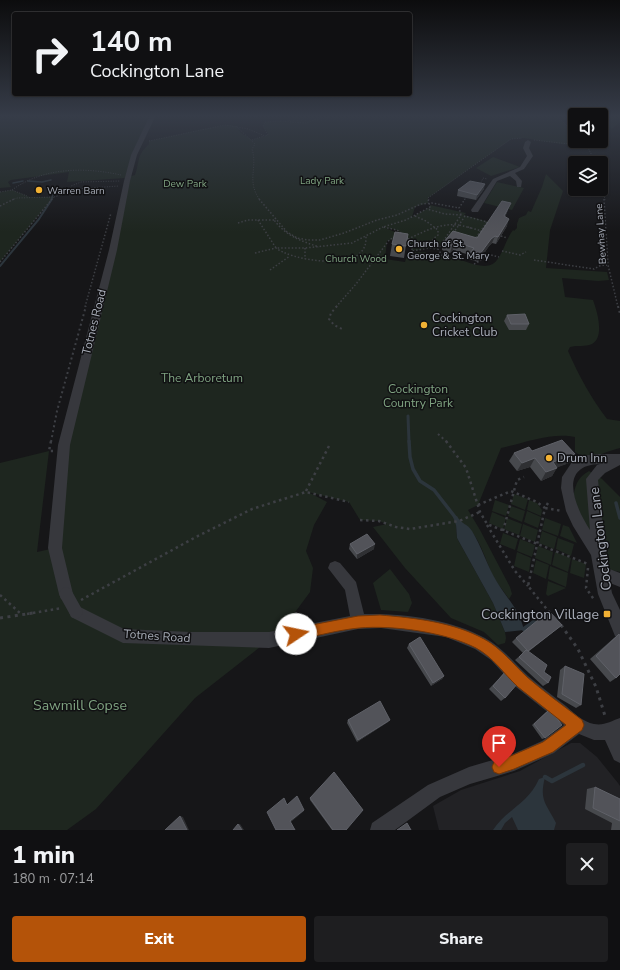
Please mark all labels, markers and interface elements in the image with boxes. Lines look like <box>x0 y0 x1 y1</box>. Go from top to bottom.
text: 140 m <box>90 23 173 61</box>
icon: right <box>24 28 76 80</box>
text: Cockington Lane <box>90 59 224 83</box>
map controls <box>568 108 608 196</box>
button: sound <box>568 108 608 148</box>
button: layers <box>568 156 608 196</box>
park label: Lady Park <box>300 174 345 188</box>
park label: Dew Park <box>163 177 208 191</box>
place label: Warren Barn <box>47 184 105 198</box>
marker: Warren Barn <box>34 185 44 195</box>
street label: Bewhay Lane <box>592 203 610 265</box>
place label: Church of St. George & St. Mary <box>407 237 490 263</box>
marker: Church of St. George & St. Mary <box>394 244 404 254</box>
park label: Church Wood <box>325 252 387 266</box>
street label: Totnes Road <box>78 288 110 356</box>
place label: Cockington Cricket Club <box>432 310 498 340</box>
marker: Cockington Cricket Club <box>419 320 429 330</box>
park label: The Arboretum <box>161 370 243 386</box>
park label: Cockington Country Park <box>383 381 454 411</box>
place label: Drum Inn <box>557 450 607 466</box>
marker: Drum Inn <box>544 453 554 463</box>
street label: Cockington Lane <box>585 486 616 592</box>
place label: Cockington Village <box>481 605 599 624</box>
marker: Cockington Village <box>602 609 612 619</box>
position arrow <box>275 613 317 655</box>
street label: Totnes Road <box>123 626 191 646</box>
park label: Sawmill Copse <box>33 696 127 715</box>
pin <box>482 726 516 767</box>
icon: arrive <box>488 732 510 754</box>
text: 1 min <box>12 839 75 871</box>
button: close <box>566 843 608 885</box>
text: 180 m · 07:14 <box>12 870 94 888</box>
button: Exit <box>12 916 306 962</box>
button: Share <box>314 916 608 962</box>

